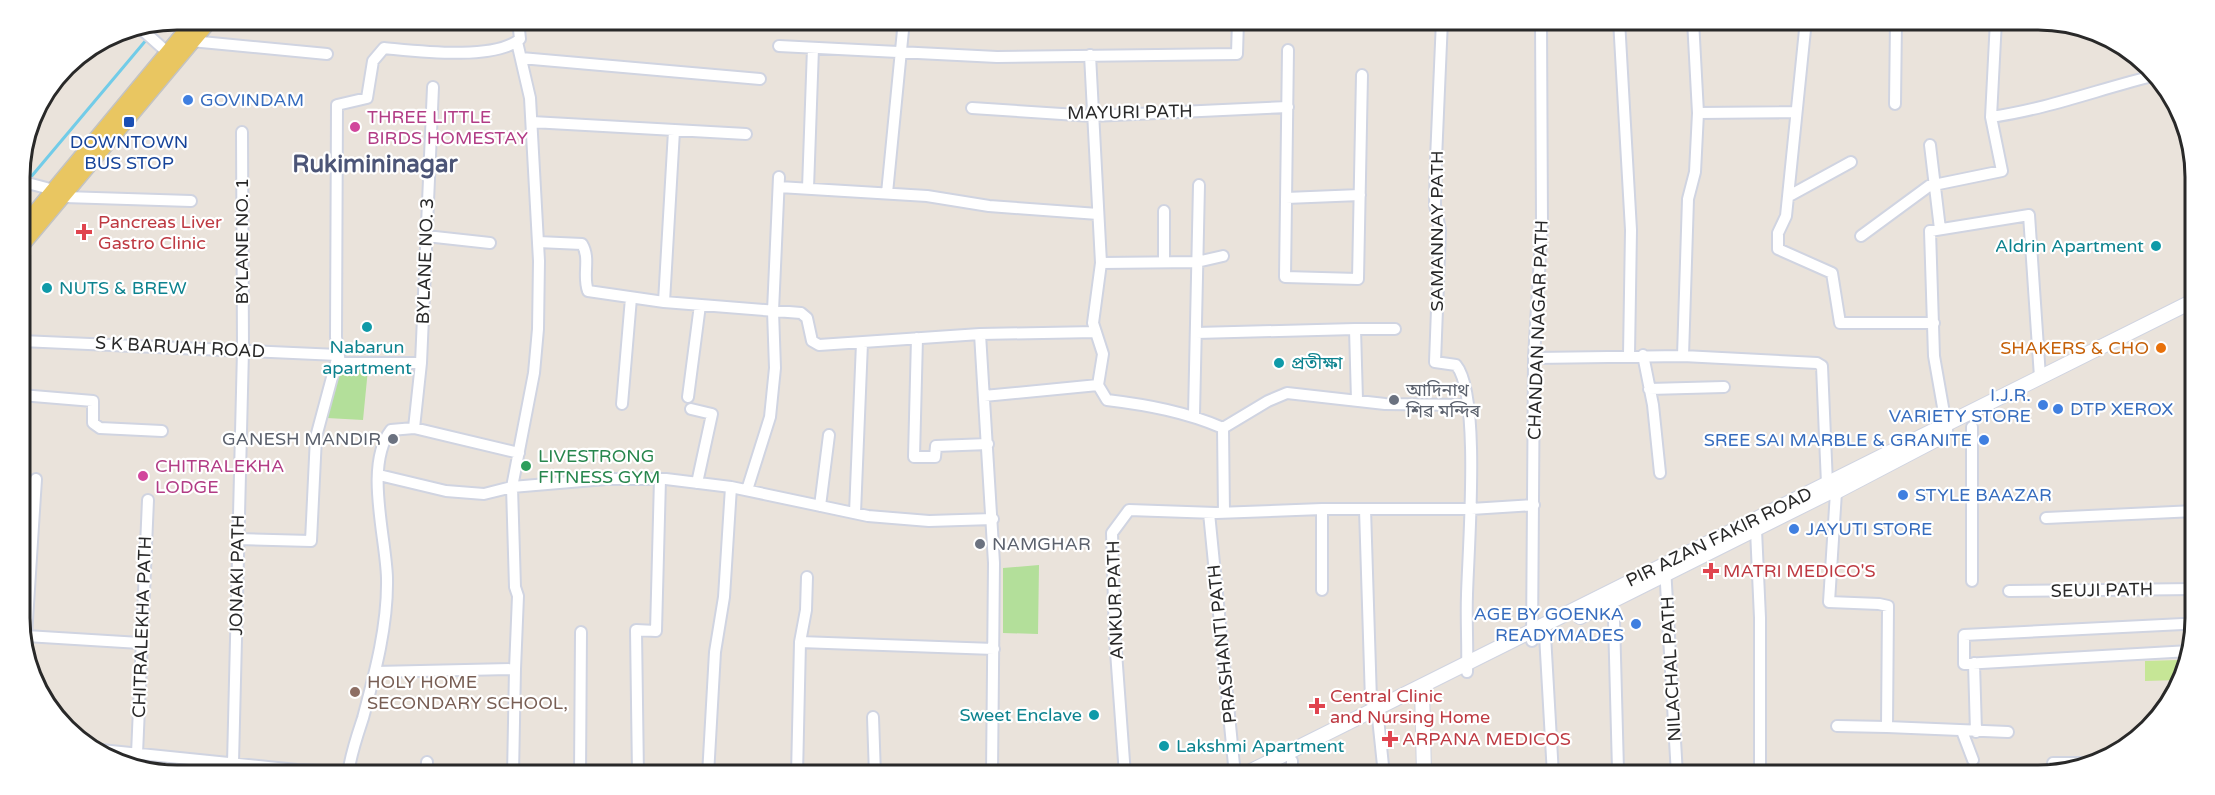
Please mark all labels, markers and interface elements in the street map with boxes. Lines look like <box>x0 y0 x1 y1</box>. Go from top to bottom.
place label: GOVINDAM <box>200 89 304 111</box>
marker: GOVINDAM <box>181 93 195 107</box>
street label: MAYURI PATH <box>1067 100 1193 124</box>
place label: THREE LITTLE BIRDS HOMESTAY <box>367 106 528 149</box>
marker: DOWNTOWN BUS STOP <box>122 115 136 129</box>
marker: THREE LITTLE BIRDS HOMESTAY <box>348 120 362 134</box>
place label: DOWNTOWN BUS STOP <box>70 131 188 174</box>
district label: Rukimininagar <box>292 150 458 179</box>
street label: SAMANNAY PATH <box>1426 151 1448 311</box>
street label: BYLANE NO. 1 <box>231 178 253 304</box>
street label: BYLANE NO. 3 <box>412 197 438 325</box>
place label: Pancreas Liver Gastro Clinic <box>98 211 222 254</box>
street label: CHANDAN NAGAR PATH <box>1523 220 1553 440</box>
marker: Pancreas Liver Gastro Clinic <box>75 223 93 241</box>
place label: Aldrin Apartment <box>1995 235 2144 257</box>
marker: Aldrin Apartment <box>2149 239 2163 253</box>
place label: NUTS & BREW <box>59 277 187 299</box>
marker: NUTS & BREW <box>40 281 54 295</box>
marker: Nabarun apartment <box>360 320 374 334</box>
street label: S K BARUAH ROAD <box>94 332 266 362</box>
place label: Nabarun apartment <box>322 336 412 379</box>
place label: SHAKERS & CHO <box>2000 337 2149 359</box>
marker: SHAKERS & CHO <box>2154 341 2168 355</box>
place label: প্রতীক্ষা <box>1291 352 1343 374</box>
marker: প্রতীক্ষা <box>1272 356 1286 370</box>
place label: আদিনাথ শিৱ মন্দিৰ <box>1405 379 1481 422</box>
place label: I.J.R. VARIETY STORE <box>1889 384 2031 427</box>
marker: আদিনাথ শিৱ মন্দিৰ <box>1387 393 1401 407</box>
marker: I.J.R. VARIETY STORE <box>2036 398 2050 412</box>
place label: DTP XEROX <box>2070 398 2173 420</box>
marker: DTP XEROX <box>2051 402 2065 416</box>
place label: GANESH MANDIR <box>222 428 381 450</box>
place label: SREE SAI MARBLE & GRANITE <box>1704 429 1972 451</box>
marker: GANESH MANDIR <box>386 432 400 446</box>
marker: SREE SAI MARBLE & GRANITE <box>1977 433 1991 447</box>
place label: LIVESTRONG FITNESS GYM <box>538 445 660 488</box>
place label: CHITRALEKHA LODGE <box>155 455 284 498</box>
marker: LIVESTRONG FITNESS GYM <box>519 459 533 473</box>
marker: CHITRALEKHA LODGE <box>136 469 150 483</box>
street label: PIR AZAN FAKIR ROAD <box>1622 482 1816 592</box>
place label: STYLE BAAZAR <box>1915 484 2052 506</box>
marker: STYLE BAAZAR <box>1896 488 1910 502</box>
street label: JONAKI PATH <box>225 514 249 636</box>
place label: JAYUTI STORE <box>1806 518 1933 540</box>
marker: JAYUTI STORE <box>1787 522 1801 536</box>
place label: NAMGHAR <box>992 533 1091 555</box>
street label: CHITRALEKHA PATH <box>128 536 156 718</box>
marker: NAMGHAR <box>973 537 987 551</box>
street label: ANKUR PATH <box>1102 540 1128 660</box>
place label: MATRI MEDICO'S <box>1723 560 1876 582</box>
street label: PRASHANTI PATH <box>1203 563 1241 725</box>
marker: MATRI MEDICO'S <box>1704 564 1718 578</box>
street label: SEUJI PATH <box>2051 578 2153 602</box>
street label: NILACHAL PATH <box>1656 596 1686 742</box>
place label: AGE BY GOENKA READYMADES <box>1474 603 1624 646</box>
marker: AGE BY GOENKA READYMADES <box>1629 617 1643 631</box>
place label: HOLY HOME SECONDARY SCHOOL, <box>367 671 568 714</box>
marker: HOLY HOME SECONDARY SCHOOL, <box>348 685 362 699</box>
place label: Central Clinic and Nursing Home <box>1330 685 1490 728</box>
marker: Central Clinic and Nursing Home <box>1308 697 1326 715</box>
place label: Sweet Enclave <box>959 704 1082 726</box>
marker: Sweet Enclave <box>1087 708 1101 722</box>
place label: ARPANA MEDICOS <box>1402 728 1571 750</box>
marker: ARPANA MEDICOS <box>1383 732 1397 746</box>
place label: Lakshmi Apartment <box>1176 735 1345 757</box>
marker: Lakshmi Apartment <box>1157 739 1171 753</box>

